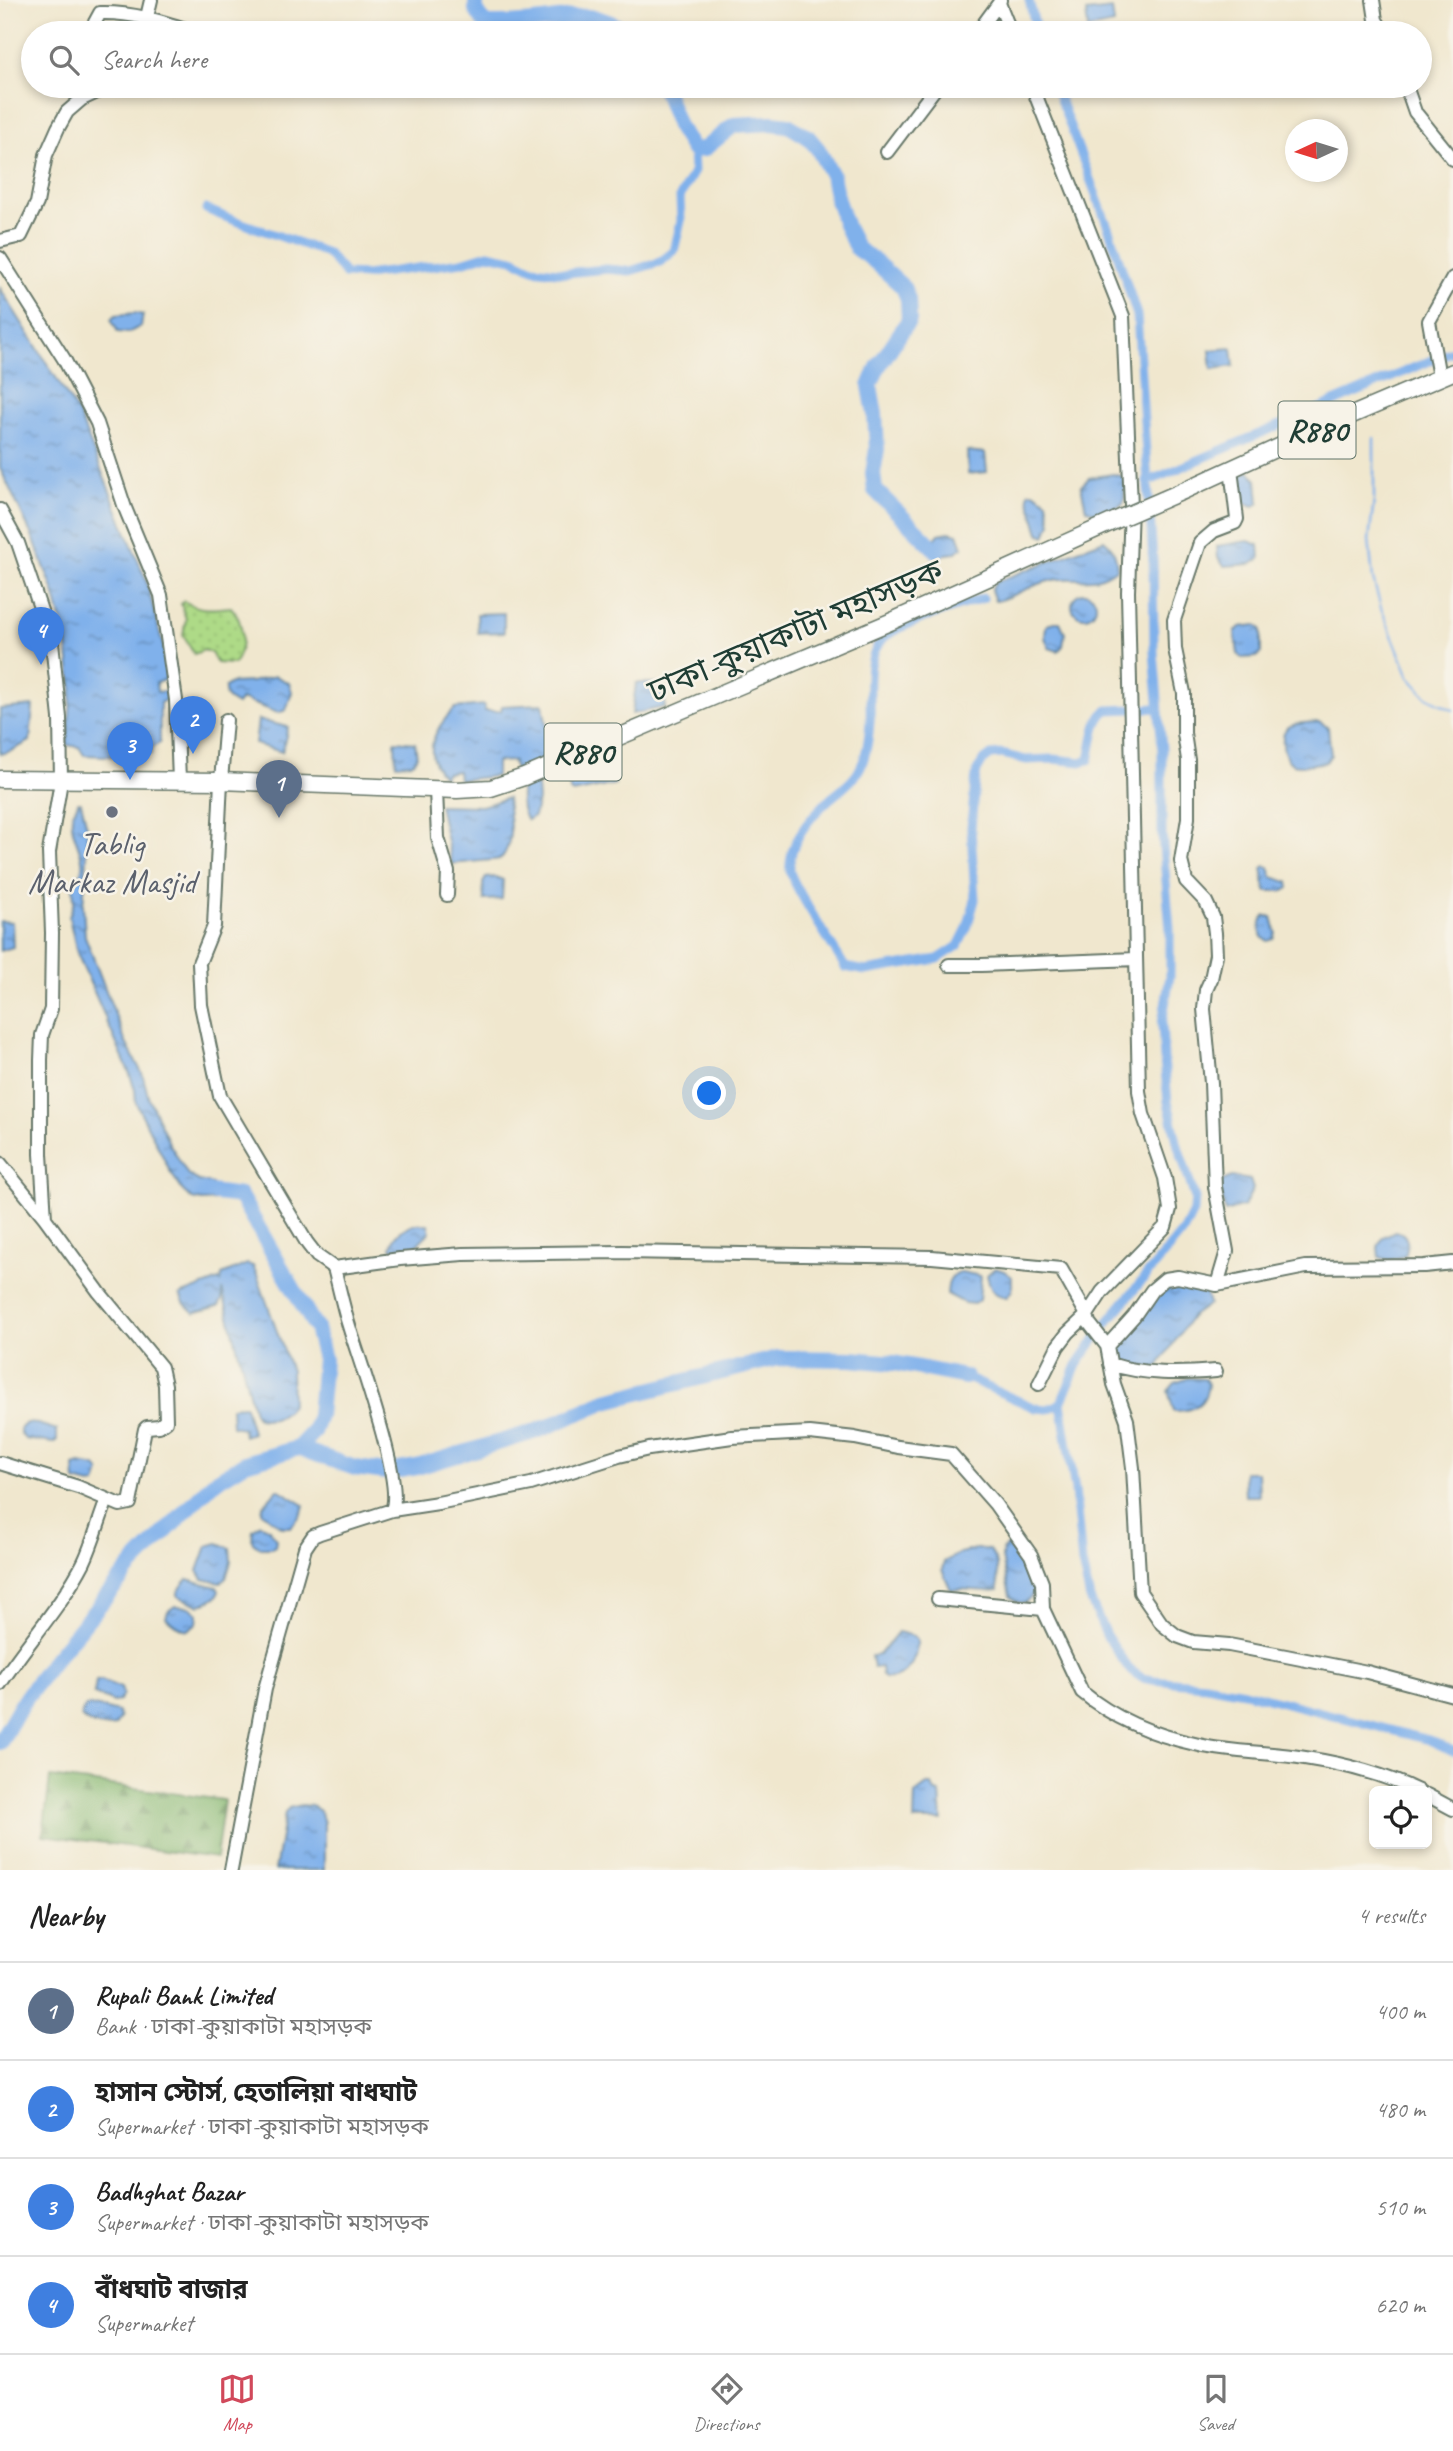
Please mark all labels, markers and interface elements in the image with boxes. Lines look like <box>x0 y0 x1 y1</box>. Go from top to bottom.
search box <box>21 21 1432 98</box>
icon: search <box>45 41 83 79</box>
text: Search here <box>101 43 207 76</box>
north arrow <box>1285 119 1348 182</box>
road number: R880 <box>1278 402 1356 458</box>
street label: ঢাকা-কুয়াকাটা মহাসড়ক <box>641 550 950 712</box>
pin: 4 <box>18 607 64 665</box>
pin: 2 <box>170 696 216 754</box>
pin: 3 <box>107 722 153 780</box>
road number: R880 <box>544 724 622 780</box>
pin: 1 <box>256 760 302 818</box>
marker: Tablig Markaz Masjid <box>104 804 120 820</box>
place label: Tablig Markaz Masjid <box>28 823 201 903</box>
your location <box>692 1076 726 1110</box>
map controls <box>1369 1786 1432 1849</box>
button: locate <box>1369 1786 1432 1849</box>
text: Nearby <box>28 1897 104 1935</box>
text: 4 results <box>1358 1901 1425 1930</box>
text: Rupali Bank Limited <box>95 1979 273 2012</box>
text: 1 <box>46 1997 56 2026</box>
text: 400 m <box>1376 1997 1425 2026</box>
text: Bank · ঢাকা-কুয়াকাটা মহাসড়ক <box>95 2012 372 2041</box>
text: হাসান স্টোর্স, হেতালিয়া বাধঘাট <box>95 2076 417 2109</box>
text: 2 <box>46 2095 56 2124</box>
text: 480 m <box>1376 2095 1425 2124</box>
text: Supermarket · ঢাকা-কুয়াকাটা মহাসড়ক <box>95 2112 429 2141</box>
text: Badhghat Bazar <box>95 2175 244 2208</box>
text: 3 <box>46 2193 56 2222</box>
text: 510 m <box>1376 2193 1425 2222</box>
text: Supermarket · ঢাকা-কুয়াকাটা মহাসড়ক <box>95 2208 429 2237</box>
text: বাঁধঘাট বাজার <box>95 2273 248 2306</box>
text: 4 <box>46 2291 56 2320</box>
text: 620 m <box>1376 2291 1425 2320</box>
text: Supermarket <box>95 2309 193 2338</box>
tab: Map <box>218 2370 256 2436</box>
tab: Directions <box>693 2370 760 2436</box>
tab: Saved <box>1197 2370 1235 2436</box>

